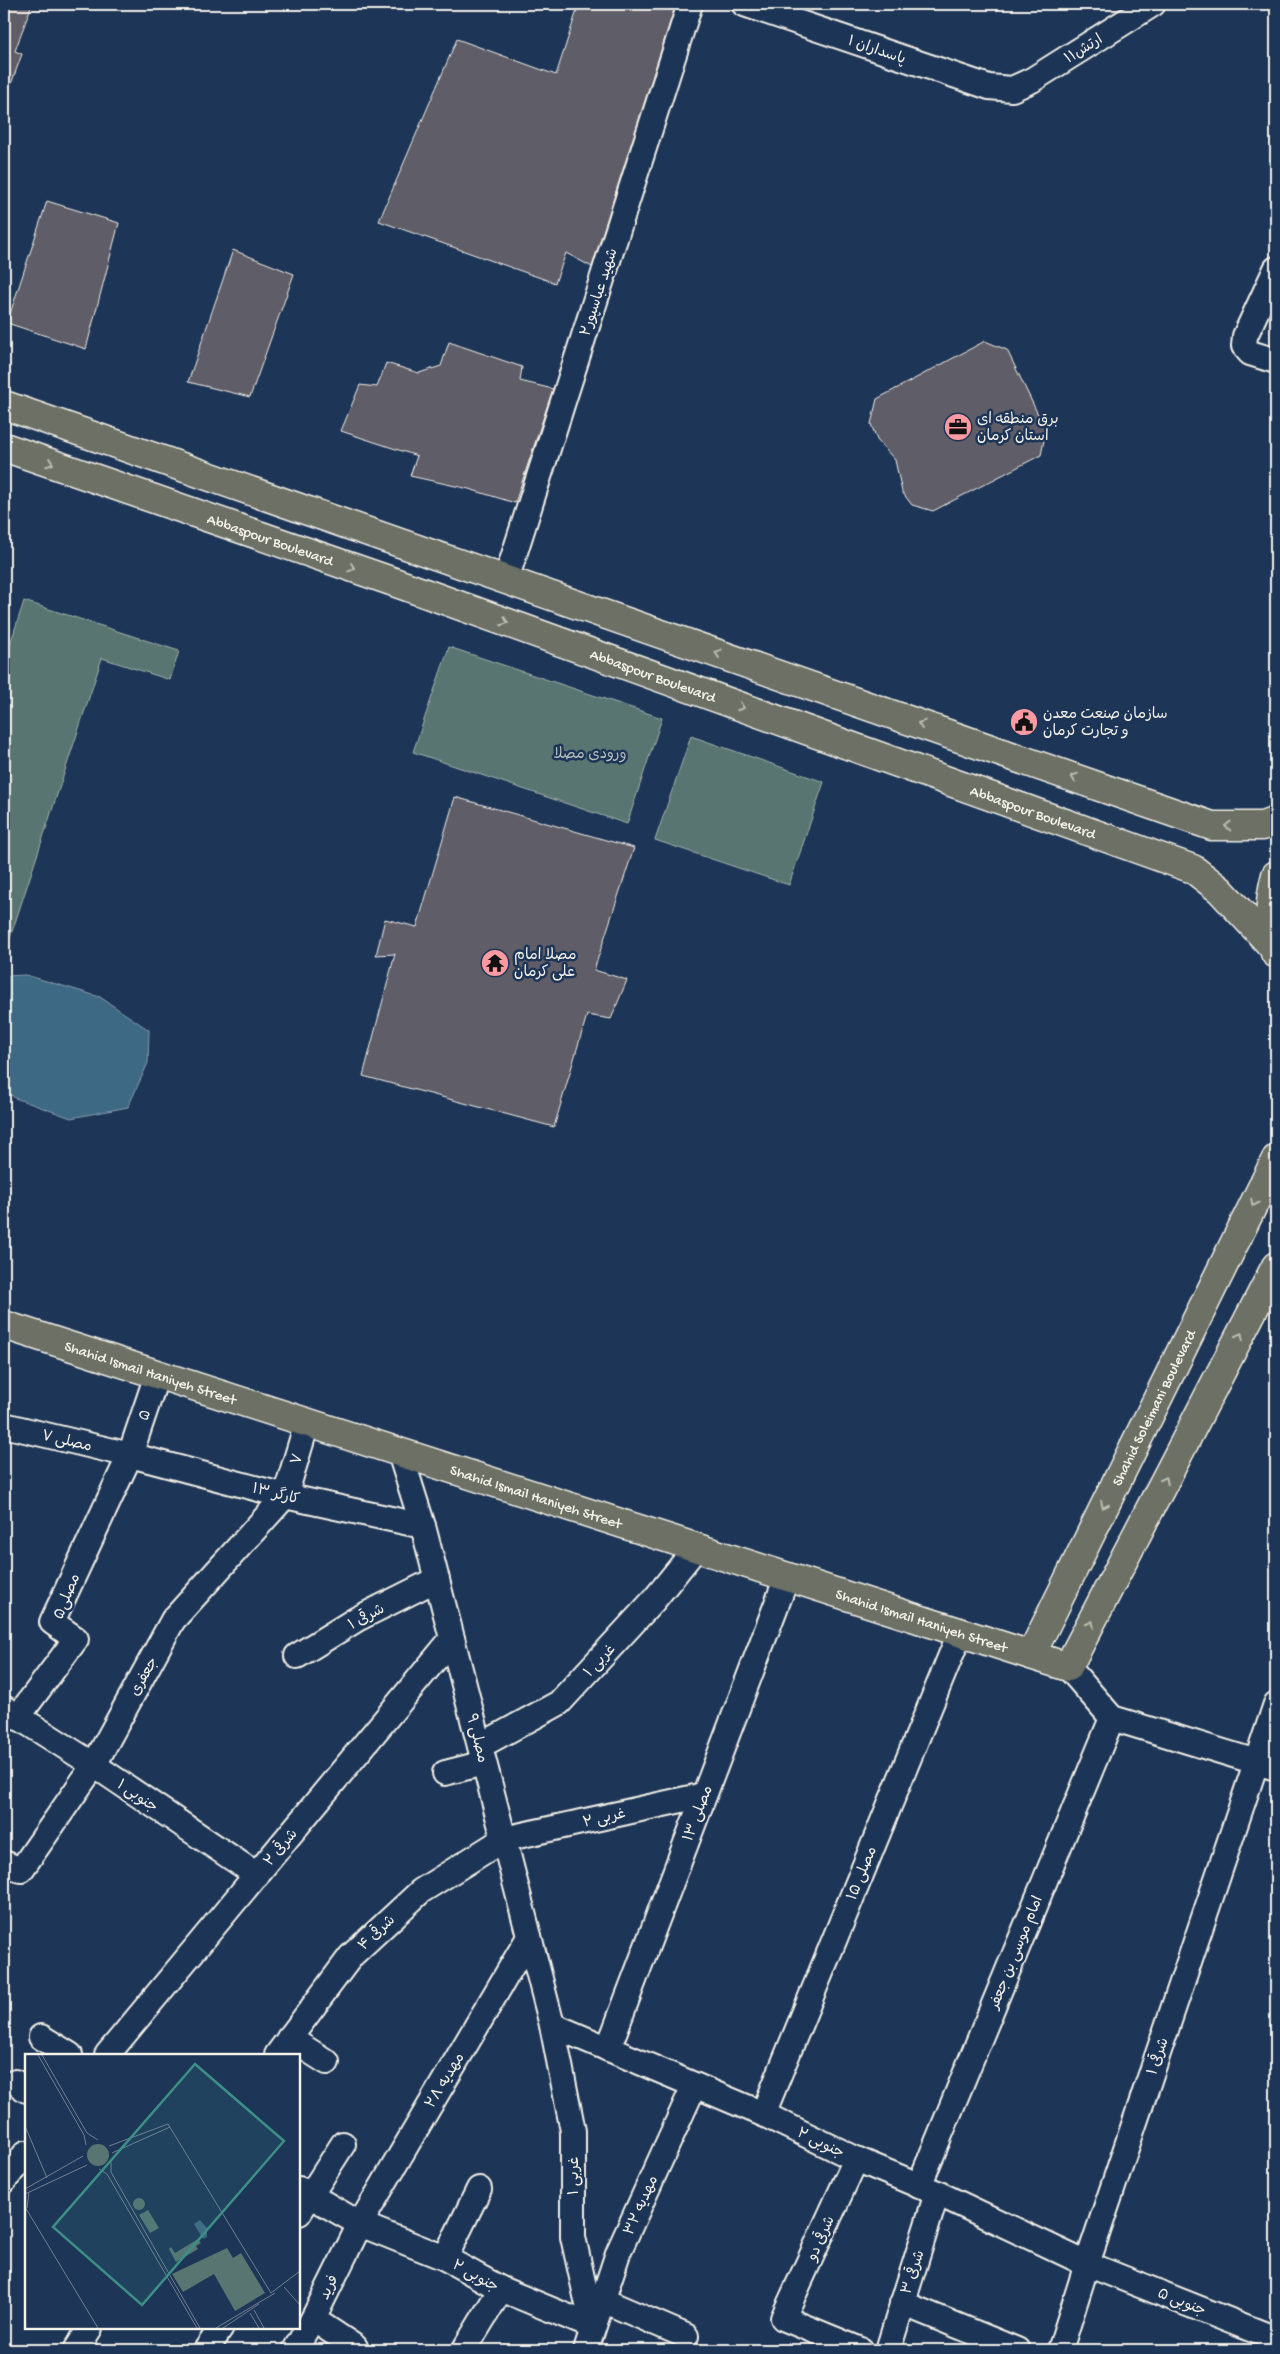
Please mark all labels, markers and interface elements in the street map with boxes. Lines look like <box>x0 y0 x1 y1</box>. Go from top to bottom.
street label: ارتش۱۱ <box>1062 31 1106 68</box>
street label: پاسداران ۱ <box>845 33 908 69</box>
street label: شهید عباسپور۲ <box>577 246 623 339</box>
place label: برق منطقه ای استان کرمان <box>977 411 1059 446</box>
office icon: برق منطقه ای استان کرمان <box>943 412 973 442</box>
one-way arrow <box>45 457 54 467</box>
street label: Abbaspour Boulevard <box>204 511 336 572</box>
one-way arrow <box>348 562 356 572</box>
one-way arrow <box>501 616 509 626</box>
street label: Abbaspour Boulevard <box>587 646 719 708</box>
one-way arrow <box>714 649 722 659</box>
one-way arrow <box>736 701 744 711</box>
place label: سازمان صنعت معدن و تجارت کرمان <box>1043 706 1168 741</box>
public building icon: سازمان صنعت معدن و تجارت کرمان <box>1009 707 1039 737</box>
one-way arrow <box>917 720 925 730</box>
park label: ورودی مصلا <box>553 746 627 764</box>
one-way arrow <box>1070 773 1079 783</box>
street label: Abbaspour Boulevard <box>967 783 1099 845</box>
one-way arrow <box>1224 821 1232 831</box>
place label: مصلا امام علی کرمان <box>514 947 576 982</box>
temple icon: مصلا امام علی کرمان <box>480 948 510 978</box>
one-way arrow <box>1250 1198 1261 1207</box>
street label: Shahid Soleimani Boulevard <box>1109 1326 1202 1489</box>
one-way arrow <box>1234 1332 1244 1341</box>
street label: Shahid Ismail Haniyeh Street <box>62 1338 240 1411</box>
street label: ۵ <box>136 1408 156 1423</box>
street label: مصلی ۷ <box>40 1427 94 1456</box>
street label: ۷ <box>288 1452 308 1467</box>
street label: Shahid Ismail Haniyeh Street <box>447 1462 626 1535</box>
one-way arrow <box>1159 1476 1169 1485</box>
street label: کارگر ۱۳ <box>250 1478 302 1509</box>
one-way arrow <box>1100 1500 1110 1509</box>
street label: مصلی۵ <box>51 1571 85 1622</box>
street label: Shahid Ismail Haniyeh Street <box>833 1586 1011 1658</box>
street label: ۱ شرقی <box>344 1597 388 1635</box>
one-way arrow <box>1085 1620 1095 1629</box>
street label: ۱ غربی <box>581 1641 620 1682</box>
street label: جعفری <box>127 1654 163 1700</box>
street label: مصلی ۹ <box>461 1712 491 1765</box>
street label: ۱ جنوبی <box>113 1776 161 1817</box>
street label: مصلی ۱۳ <box>680 1783 718 1844</box>
street label: ۲ غربی <box>581 1805 628 1833</box>
street label: ۲ شرقی <box>258 1823 302 1871</box>
street label: مصلی ۱۵ <box>844 1844 882 1903</box>
street label: امام موسی بن جعفر <box>985 1894 1048 2014</box>
street label: ۴ شرقی <box>352 1909 400 1955</box>
street label: شرقی ۱ <box>1140 2034 1174 2078</box>
street label: مهدیه ۲۸ <box>422 2050 469 2112</box>
inset map <box>25 2054 300 2329</box>
street label: جنوبی ۲ <box>794 2125 847 2163</box>
street label: ۱ غربی <box>566 2157 584 2195</box>
street label: مهدیه ۳۲ <box>621 2173 663 2238</box>
street label: شرقی دو <box>800 2212 840 2265</box>
street label: شرقی ۳ <box>895 2247 929 2297</box>
street label: ۲ جنوبی <box>449 2257 501 2297</box>
street label: فرید <box>316 2273 343 2303</box>
street label: ۵ جنوبی <box>1154 2285 1208 2321</box>

